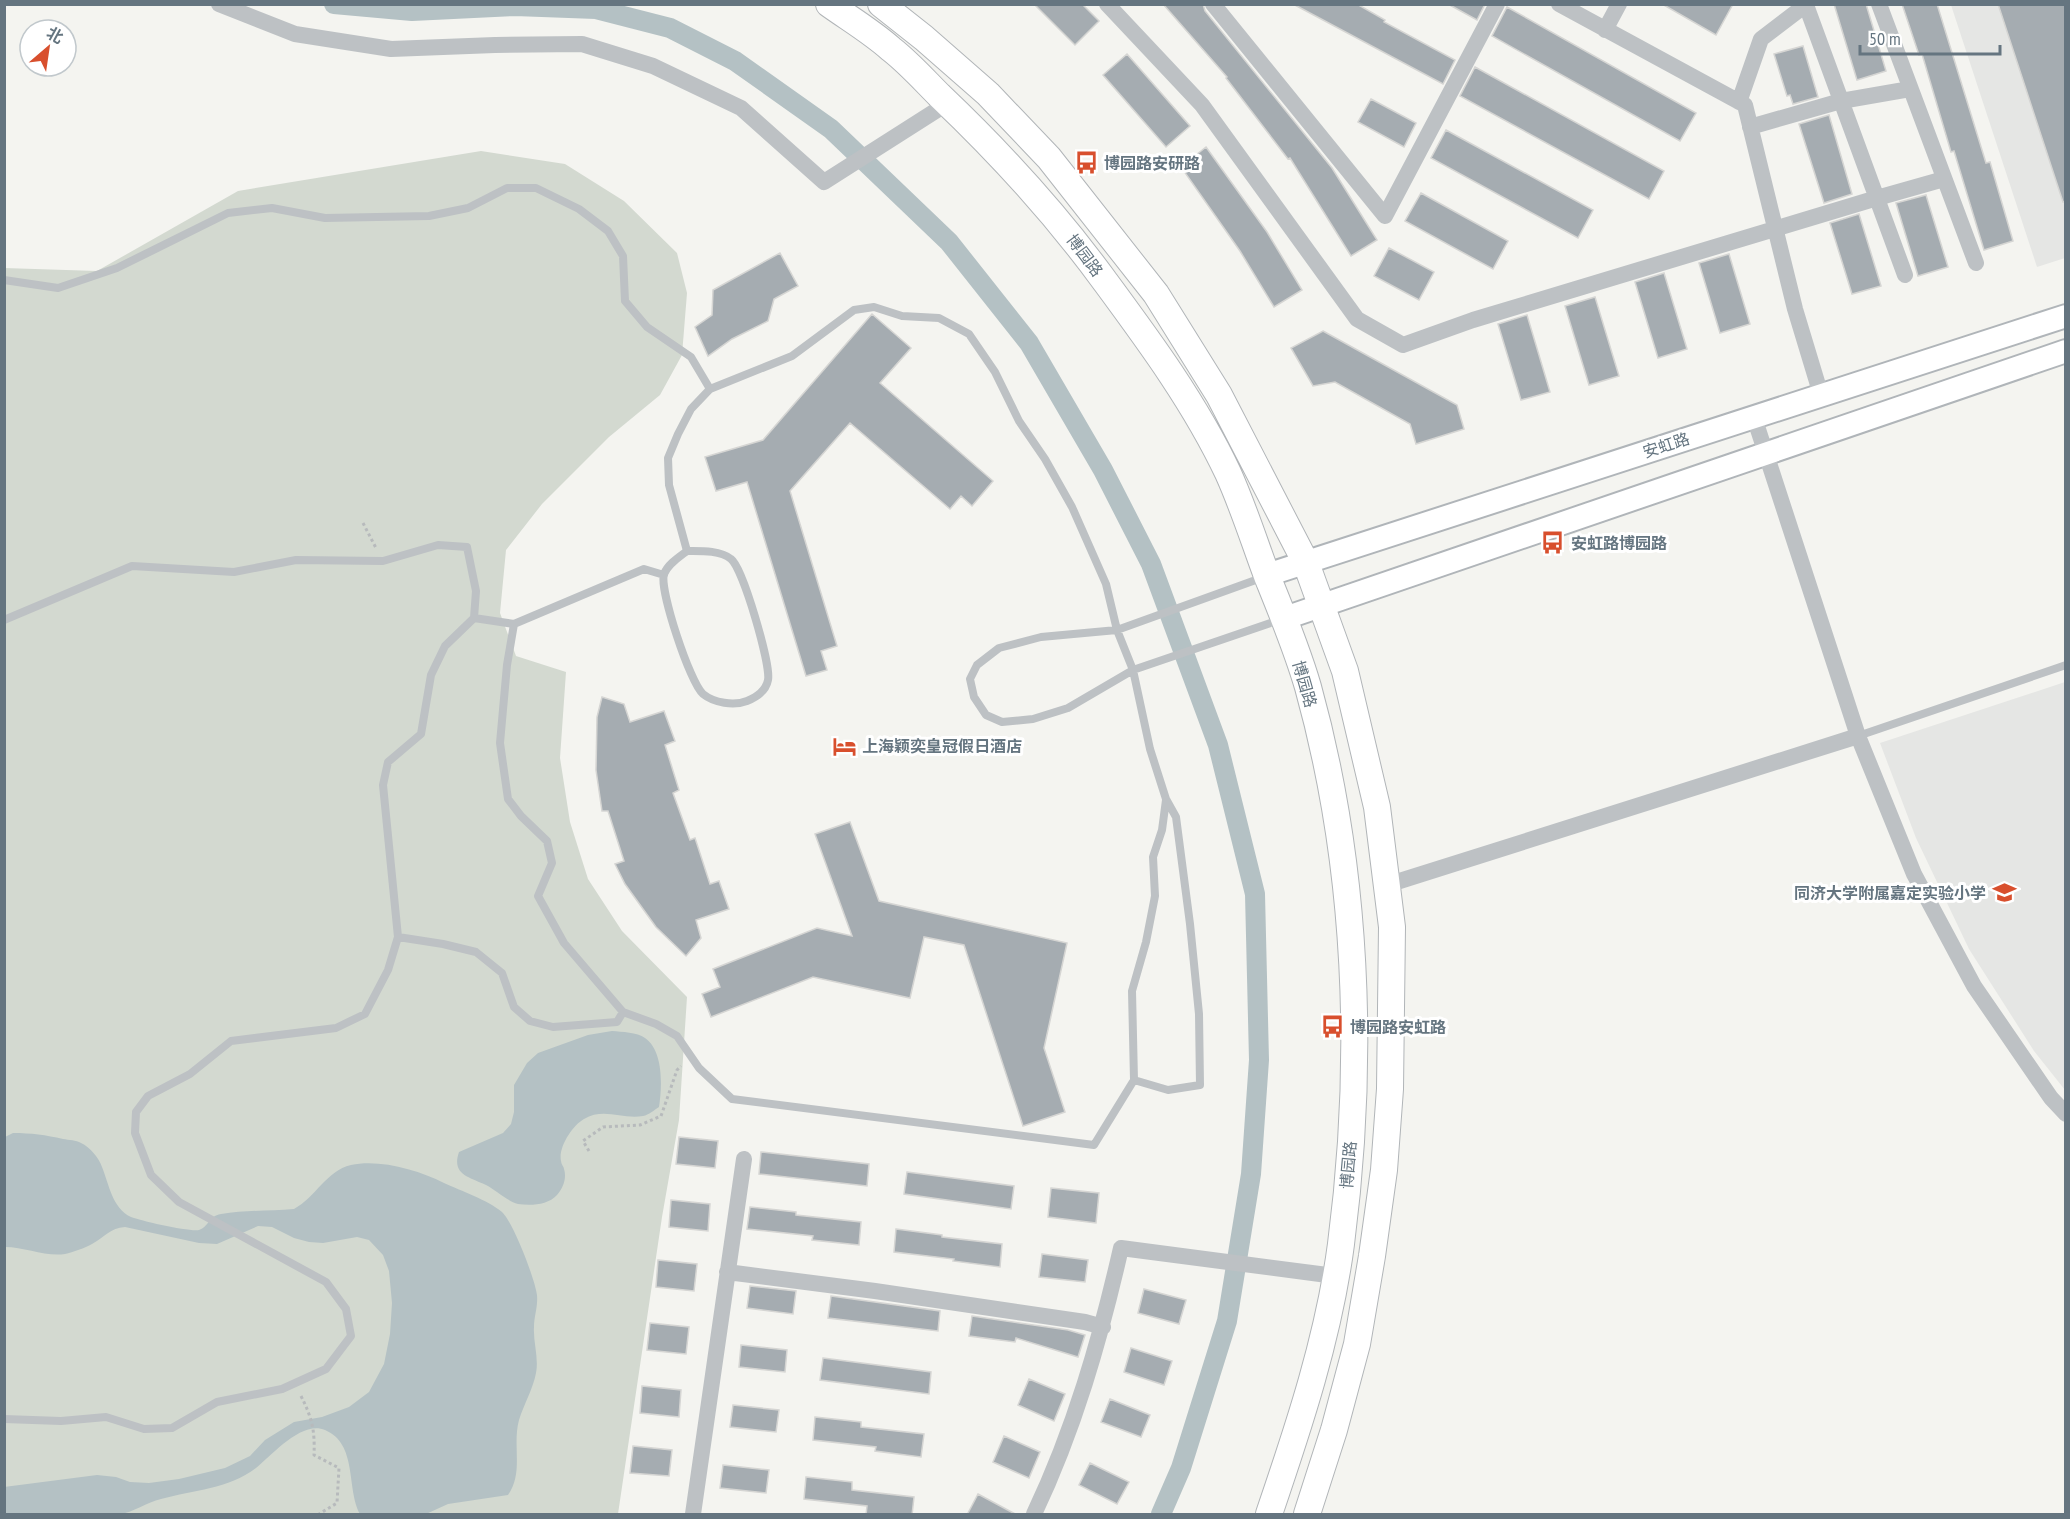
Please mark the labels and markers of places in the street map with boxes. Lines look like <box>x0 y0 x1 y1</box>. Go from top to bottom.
bus stop icon: 博园路安研路 <box>1073 150 1099 176</box>
place label: 博园路安研路 <box>1104 153 1200 173</box>
bus stop icon: 安虹路博园路 <box>1540 530 1566 556</box>
place label: 安虹路博园路 <box>1571 533 1667 553</box>
hotel icon: 上海颖奕皇冠假日酒店 <box>831 733 857 759</box>
place label: 上海颖奕皇冠假日酒店 <box>862 736 1022 756</box>
school or university icon: 同济大学附属嘉定实验小学 <box>1991 880 2017 906</box>
place label: 同济大学附属嘉定实验小学 <box>1794 883 1986 903</box>
bus stop icon: 博园路安虹路 <box>1319 1014 1345 1040</box>
place label: 博园路安虹路 <box>1350 1017 1446 1037</box>

